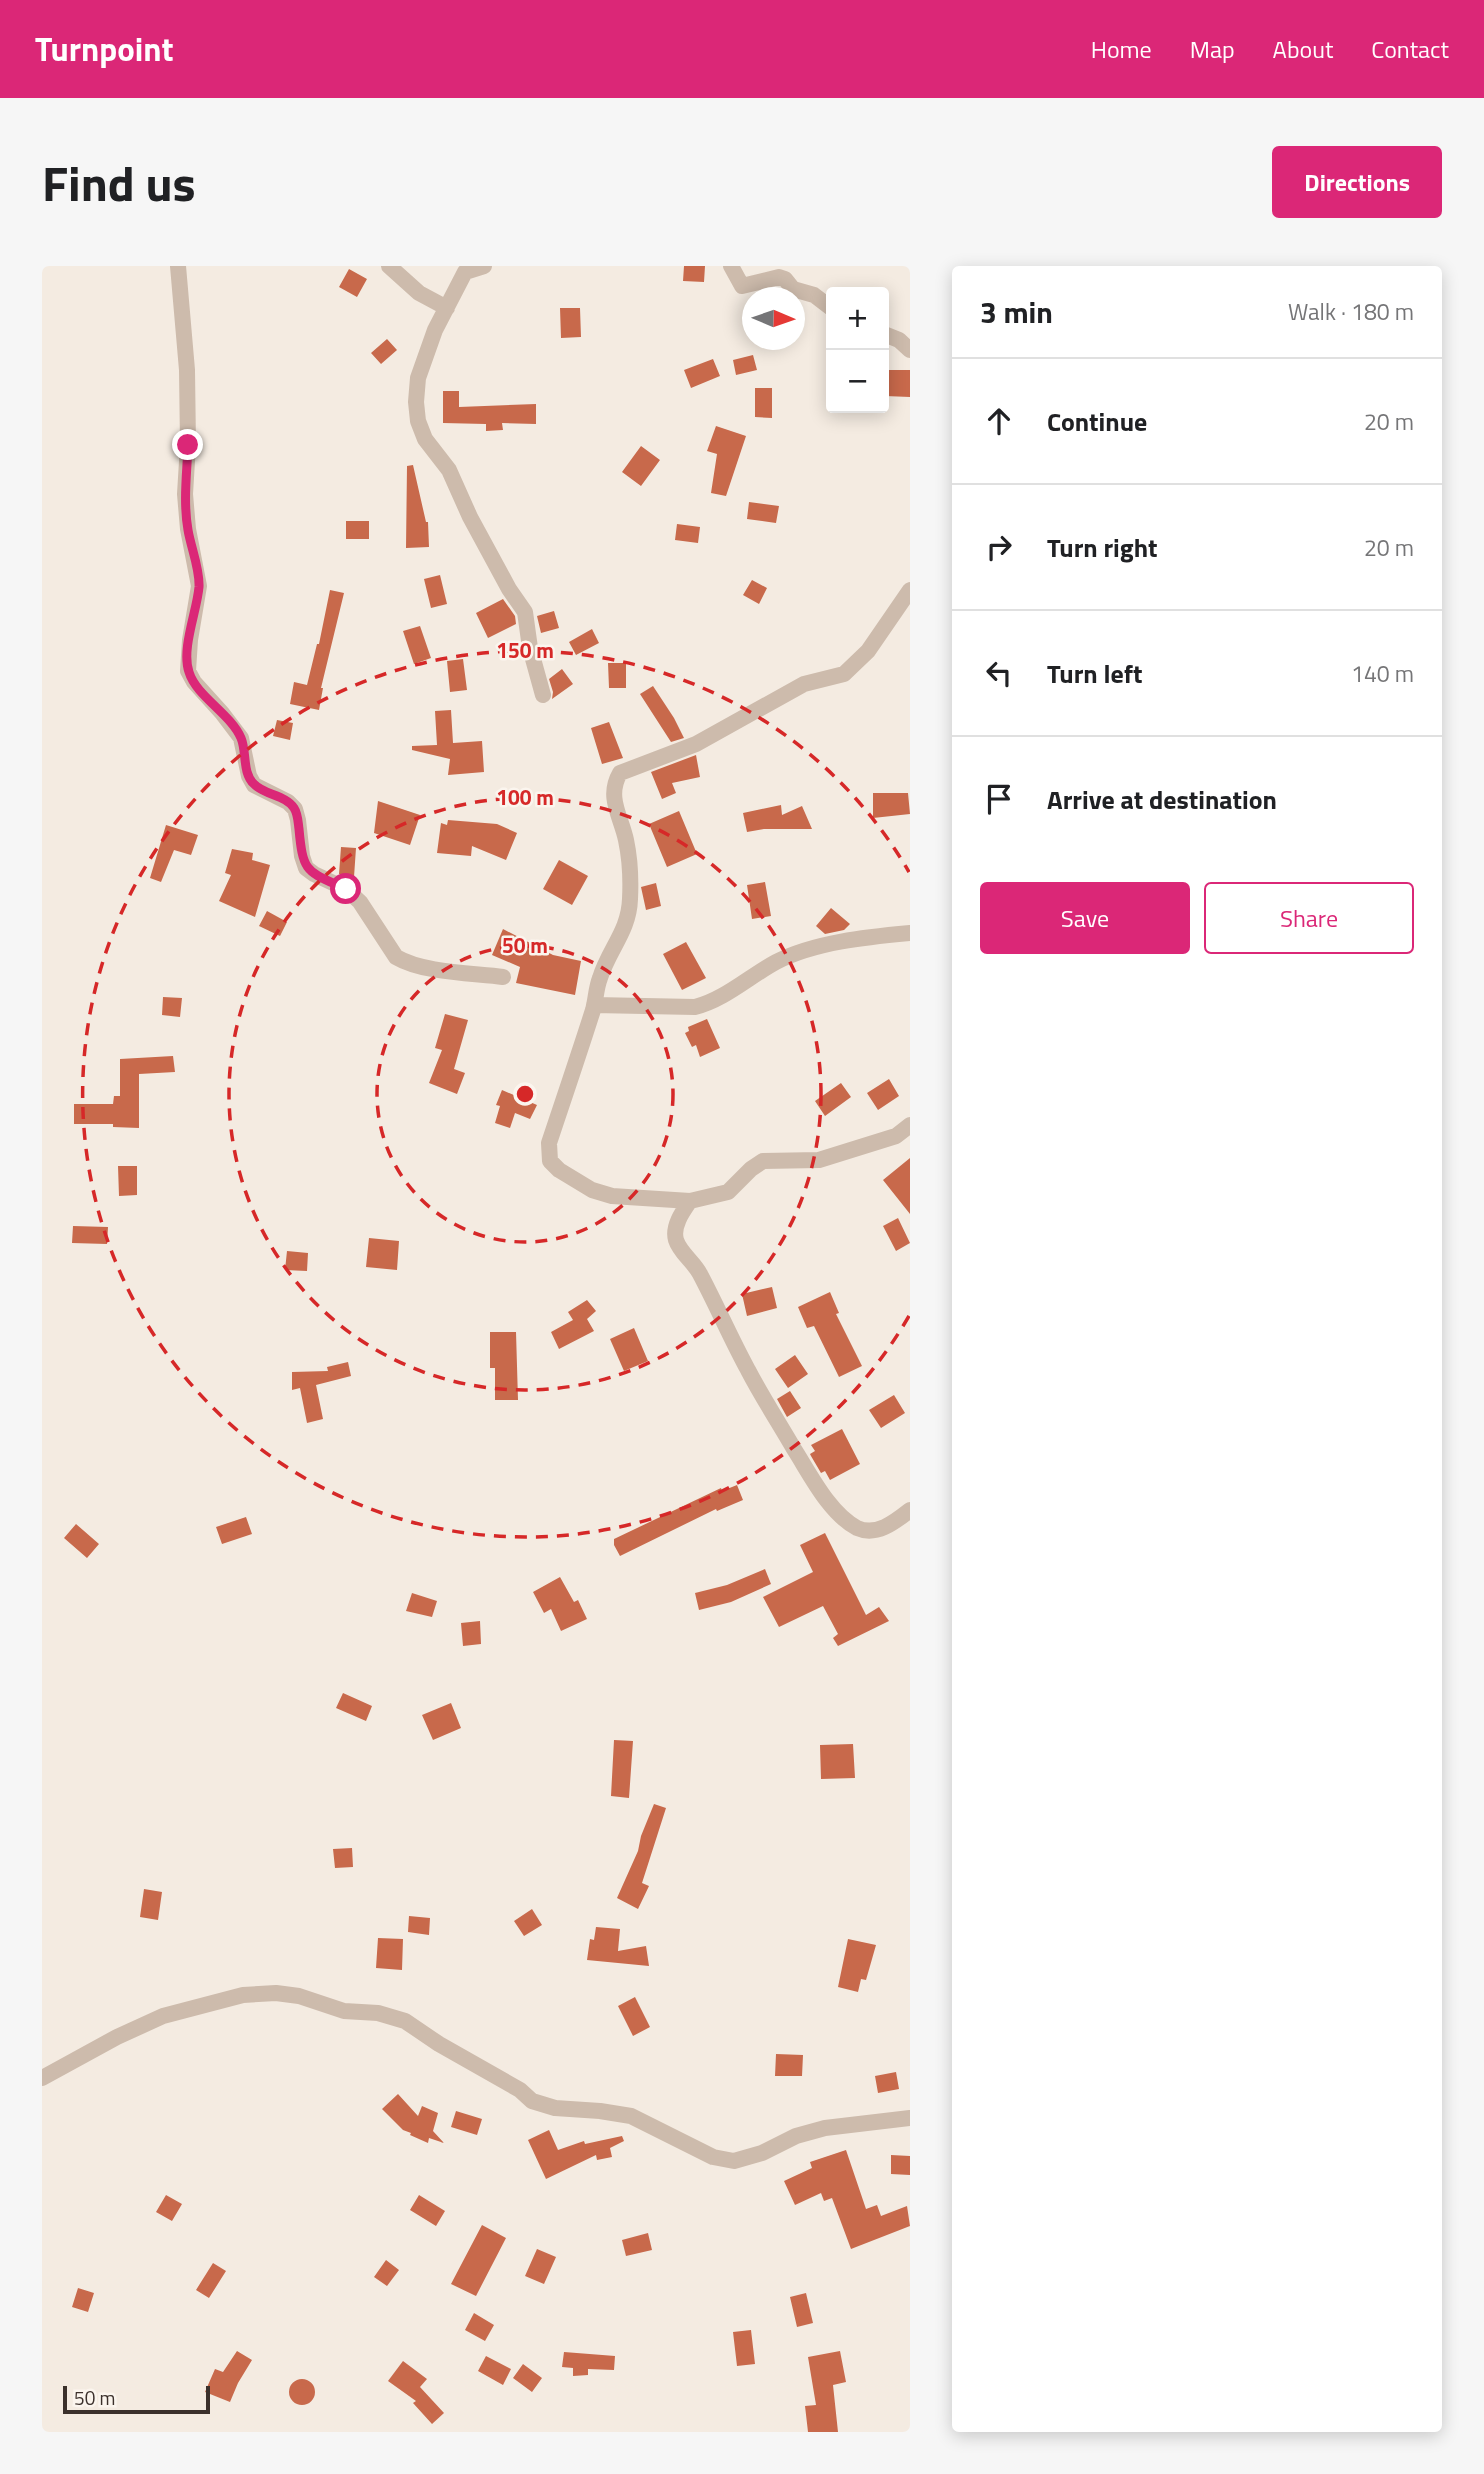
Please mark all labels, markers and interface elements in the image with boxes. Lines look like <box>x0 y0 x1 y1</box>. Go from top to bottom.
text: Turnpoint <box>35 24 174 74</box>
text: Home <box>1091 31 1152 67</box>
text: Map <box>1190 31 1235 67</box>
text: About <box>1273 31 1333 67</box>
text: Contact <box>1371 31 1449 67</box>
text: Find us <box>42 145 196 220</box>
button: Directions <box>1272 146 1442 218</box>
north arrow <box>742 287 805 350</box>
map controls <box>826 287 889 413</box>
button: + <box>826 287 889 350</box>
text: 3 min <box>980 289 1053 335</box>
text: Walk · 180 m <box>1288 294 1414 329</box>
button: − <box>826 350 889 413</box>
icon: ahead <box>980 402 1018 440</box>
text: Continue <box>1047 402 1147 441</box>
text: 20 m <box>1364 404 1414 439</box>
route end <box>172 429 203 460</box>
icon: right <box>980 528 1018 566</box>
text: Turn right <box>1047 528 1158 567</box>
text: 20 m <box>1364 530 1414 565</box>
text: 150 m <box>496 634 554 666</box>
icon: left <box>980 654 1018 692</box>
text: Turn left <box>1047 654 1142 693</box>
text: 140 m <box>1351 656 1414 691</box>
icon: arrive <box>980 780 1018 818</box>
text: Arrive at destination <box>1047 780 1277 819</box>
text: 100 m <box>496 781 554 813</box>
route start <box>330 873 361 904</box>
button: Save <box>980 882 1190 954</box>
button: Share <box>1204 882 1414 954</box>
text: 50 m <box>502 929 548 961</box>
centre of rings <box>513 1082 537 1106</box>
scale bar <box>63 2383 210 2415</box>
text: 50 m <box>74 2383 115 2412</box>

